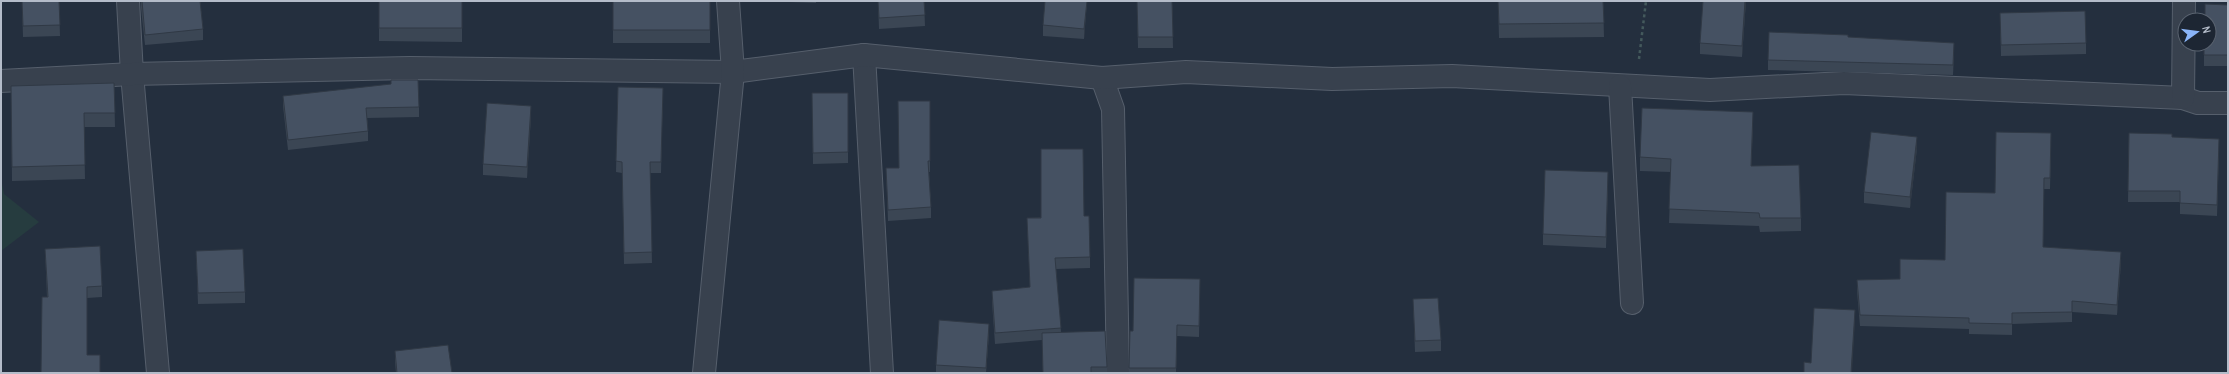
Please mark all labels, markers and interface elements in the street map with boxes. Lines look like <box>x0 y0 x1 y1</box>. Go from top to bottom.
north arrow <box>2177 12 2217 52</box>
text: N <box>2199 25 2214 34</box>

